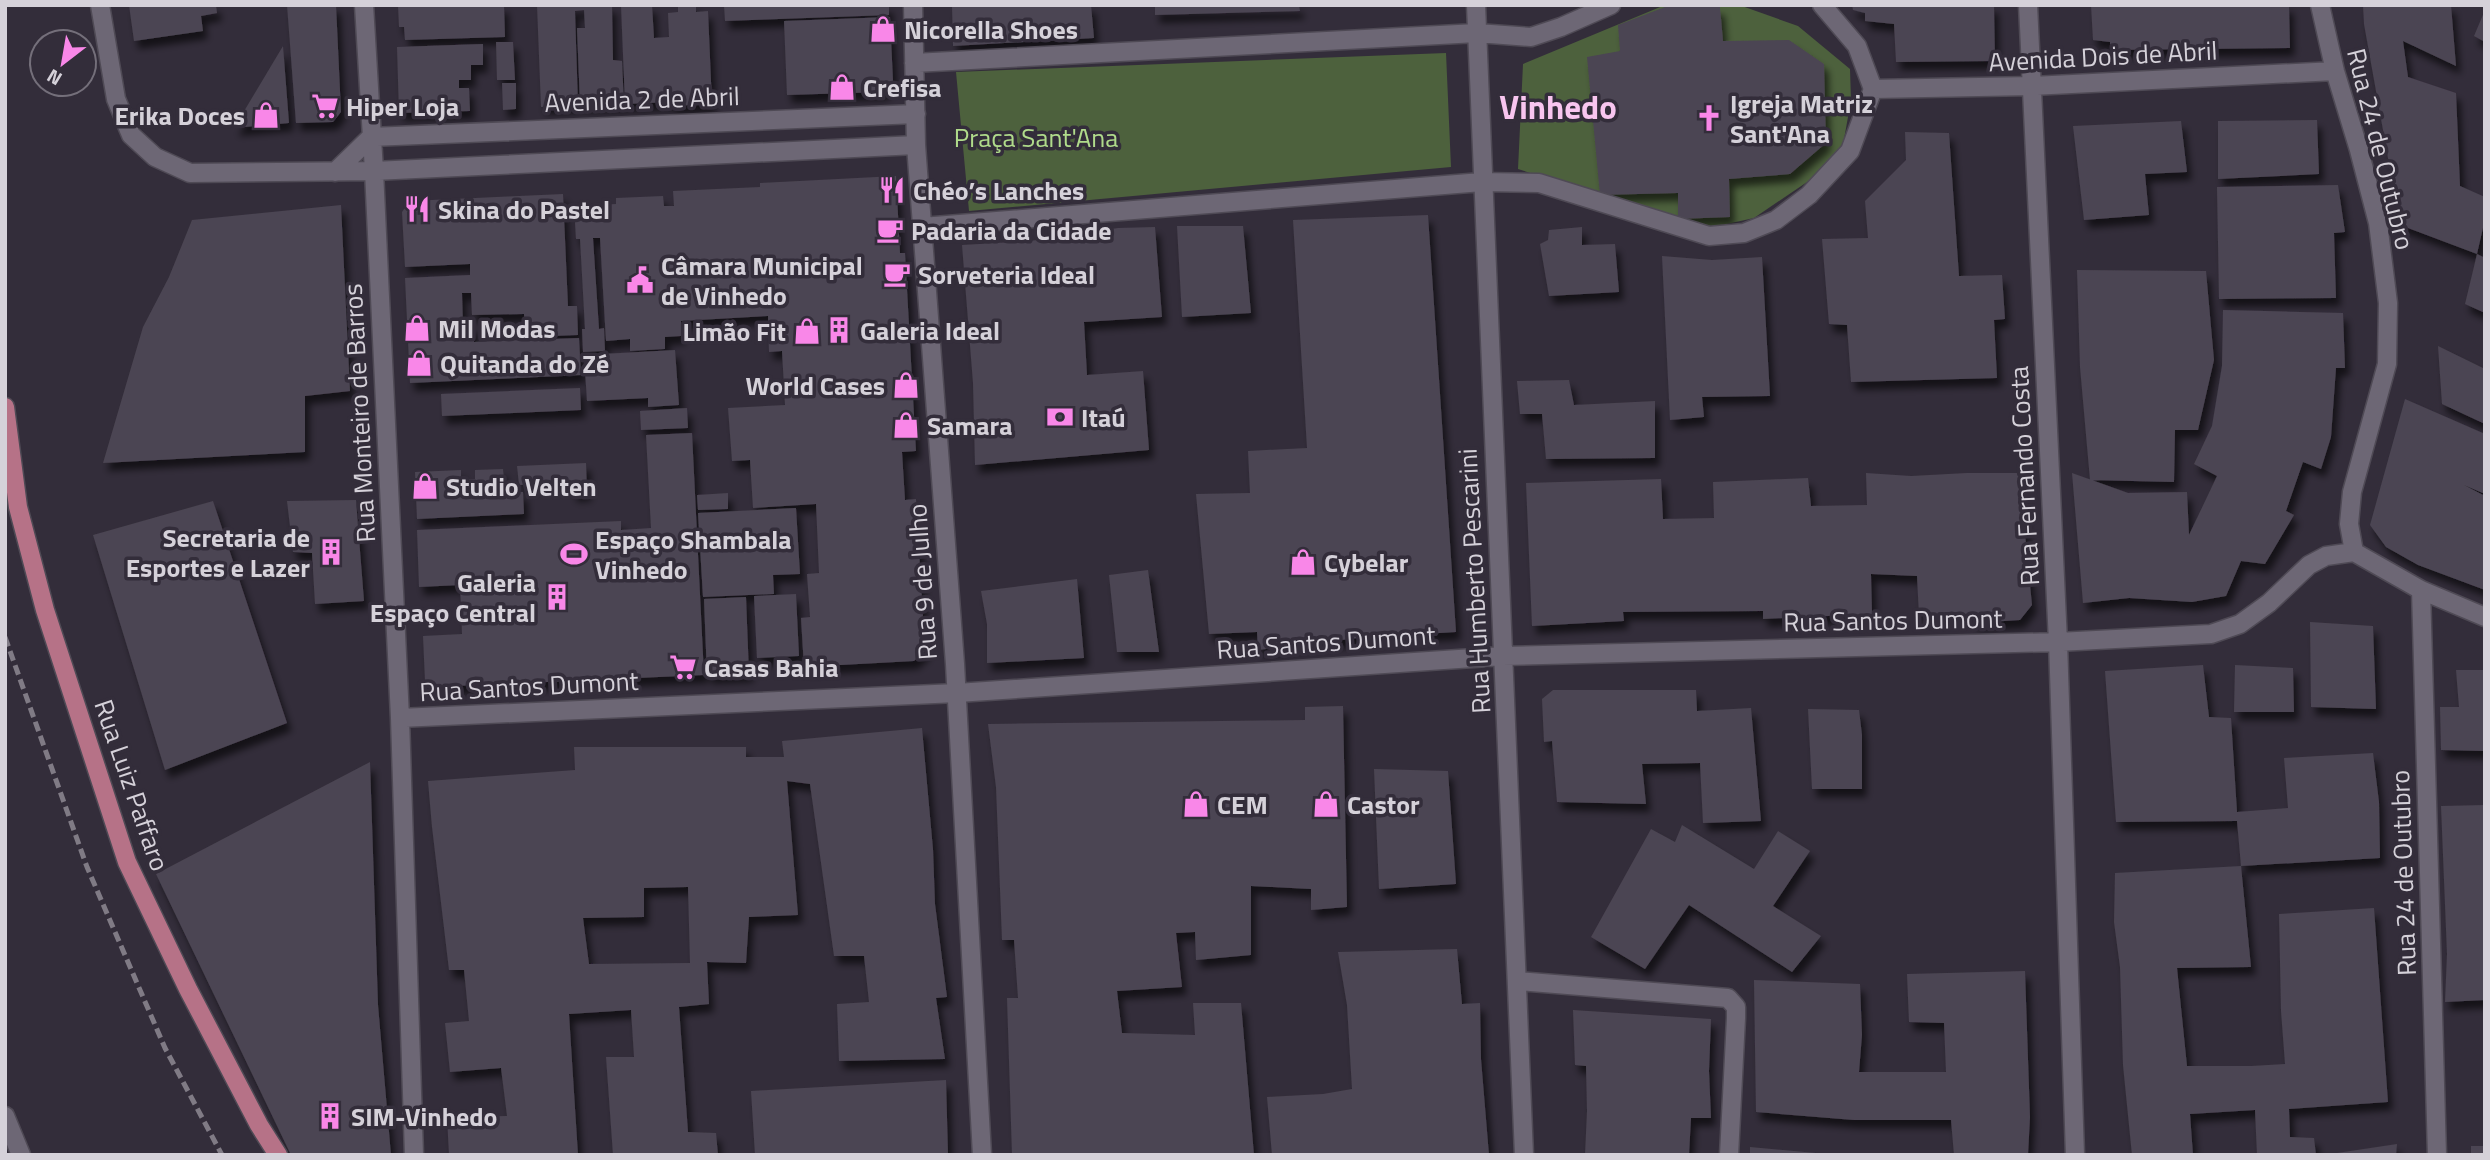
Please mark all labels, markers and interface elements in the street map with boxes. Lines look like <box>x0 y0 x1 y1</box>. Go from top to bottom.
place label: Nicorella Shoes <box>904 10 1078 49</box>
shop icon: Nicorella Shoes <box>868 14 898 44</box>
north arrow <box>28 28 98 98</box>
street label: Avenida Dois de Abril <box>1988 31 2218 81</box>
street label: Rua 24 de Outubro <box>2337 44 2425 254</box>
text: N <box>41 62 67 94</box>
place label: Crefisa <box>863 68 942 107</box>
shop icon: Crefisa <box>827 72 857 102</box>
street label: Avenida 2 de Abril <box>544 76 740 122</box>
district label: Vinhedo <box>1499 82 1617 132</box>
place label: Igreja Matriz Sant'Ana <box>1730 84 1873 153</box>
place label: Hiper Loja <box>346 87 459 126</box>
supermarket icon: Hiper Loja <box>310 91 340 121</box>
place label: Erika Doces <box>114 96 245 135</box>
shop icon: Erika Doces <box>251 100 281 130</box>
church icon: Igreja Matriz Sant'Ana <box>1694 103 1724 133</box>
park label: Praça Sant'Ana <box>954 118 1118 157</box>
place label: Chéo’s Lanches <box>913 171 1084 210</box>
restaurant icon: Chéo’s Lanches <box>877 175 907 205</box>
place label: Skina do Pastel <box>438 190 610 229</box>
restaurant icon: Skina do Pastel <box>402 194 432 224</box>
place label: Padaria da Cidade <box>911 211 1112 250</box>
cafe icon: Padaria da Cidade <box>875 215 905 245</box>
place label: Câmara Municipal de Vinhedo <box>661 246 863 315</box>
place label: Sorveteria Ideal <box>918 255 1095 294</box>
cafe icon: Sorveteria Ideal <box>882 259 912 289</box>
public building icon: Câmara Municipal de Vinhedo <box>625 265 655 295</box>
street label: Rua Monteiro de Barros <box>333 283 385 543</box>
place label: Mil Modas <box>438 309 556 348</box>
place label: Galeria Ideal <box>860 311 1000 350</box>
place label: Limão Fit <box>682 312 786 351</box>
shop icon: Mil Modas <box>402 313 432 343</box>
building icon: Galeria Ideal <box>824 315 854 345</box>
shop icon: Limão Fit <box>792 316 822 346</box>
place label: Quitanda do Zé <box>440 344 609 383</box>
shop icon: Quitanda do Zé <box>404 348 434 378</box>
street label: Rua Fernando Costa <box>1999 365 2049 587</box>
place label: World Cases <box>746 366 885 405</box>
shop icon: World Cases <box>891 370 921 400</box>
place label: Itaú <box>1081 398 1126 437</box>
bank icon: Itaú <box>1045 402 1075 432</box>
place label: Samara <box>927 406 1013 445</box>
shop icon: Samara <box>891 410 921 440</box>
street label: Rua Humberto Pescarini <box>1448 448 1500 714</box>
place label: Studio Velten <box>446 467 597 506</box>
shop icon: Studio Velten <box>410 471 440 501</box>
street label: Rua 9 de Julho <box>897 503 947 661</box>
place label: Secretaria de Esportes e Lazer <box>126 518 310 587</box>
place label: Espaço Shambala Vinhedo <box>595 520 792 589</box>
building icon: Secretaria de Esportes e Lazer <box>316 537 346 567</box>
sports icon: Espaço Shambala Vinhedo <box>559 539 589 569</box>
place label: Cybelar <box>1324 543 1409 582</box>
shop icon: Cybelar <box>1288 547 1318 577</box>
place label: Galeria Espaço Central <box>370 563 536 632</box>
building icon: Galeria Espaço Central <box>542 582 572 612</box>
street label: Rua Santos Dumont <box>1783 599 2003 641</box>
street label: Rua Santos Dumont <box>1215 615 1437 669</box>
place label: Casas Bahia <box>704 648 838 687</box>
supermarket icon: Casas Bahia <box>668 652 698 682</box>
street label: Rua Santos Dumont <box>419 661 639 711</box>
street label: Rua Luiz Paffaro <box>84 694 180 876</box>
street label: Rua 24 de Outubro <box>2380 769 2426 977</box>
place label: CEM <box>1217 785 1268 824</box>
place label: Castor <box>1347 785 1420 824</box>
shop icon: CEM <box>1181 789 1211 819</box>
shop icon: Castor <box>1311 789 1341 819</box>
place label: SIM-Vinhedo <box>351 1097 497 1136</box>
building icon: SIM-Vinhedo <box>315 1101 345 1131</box>

